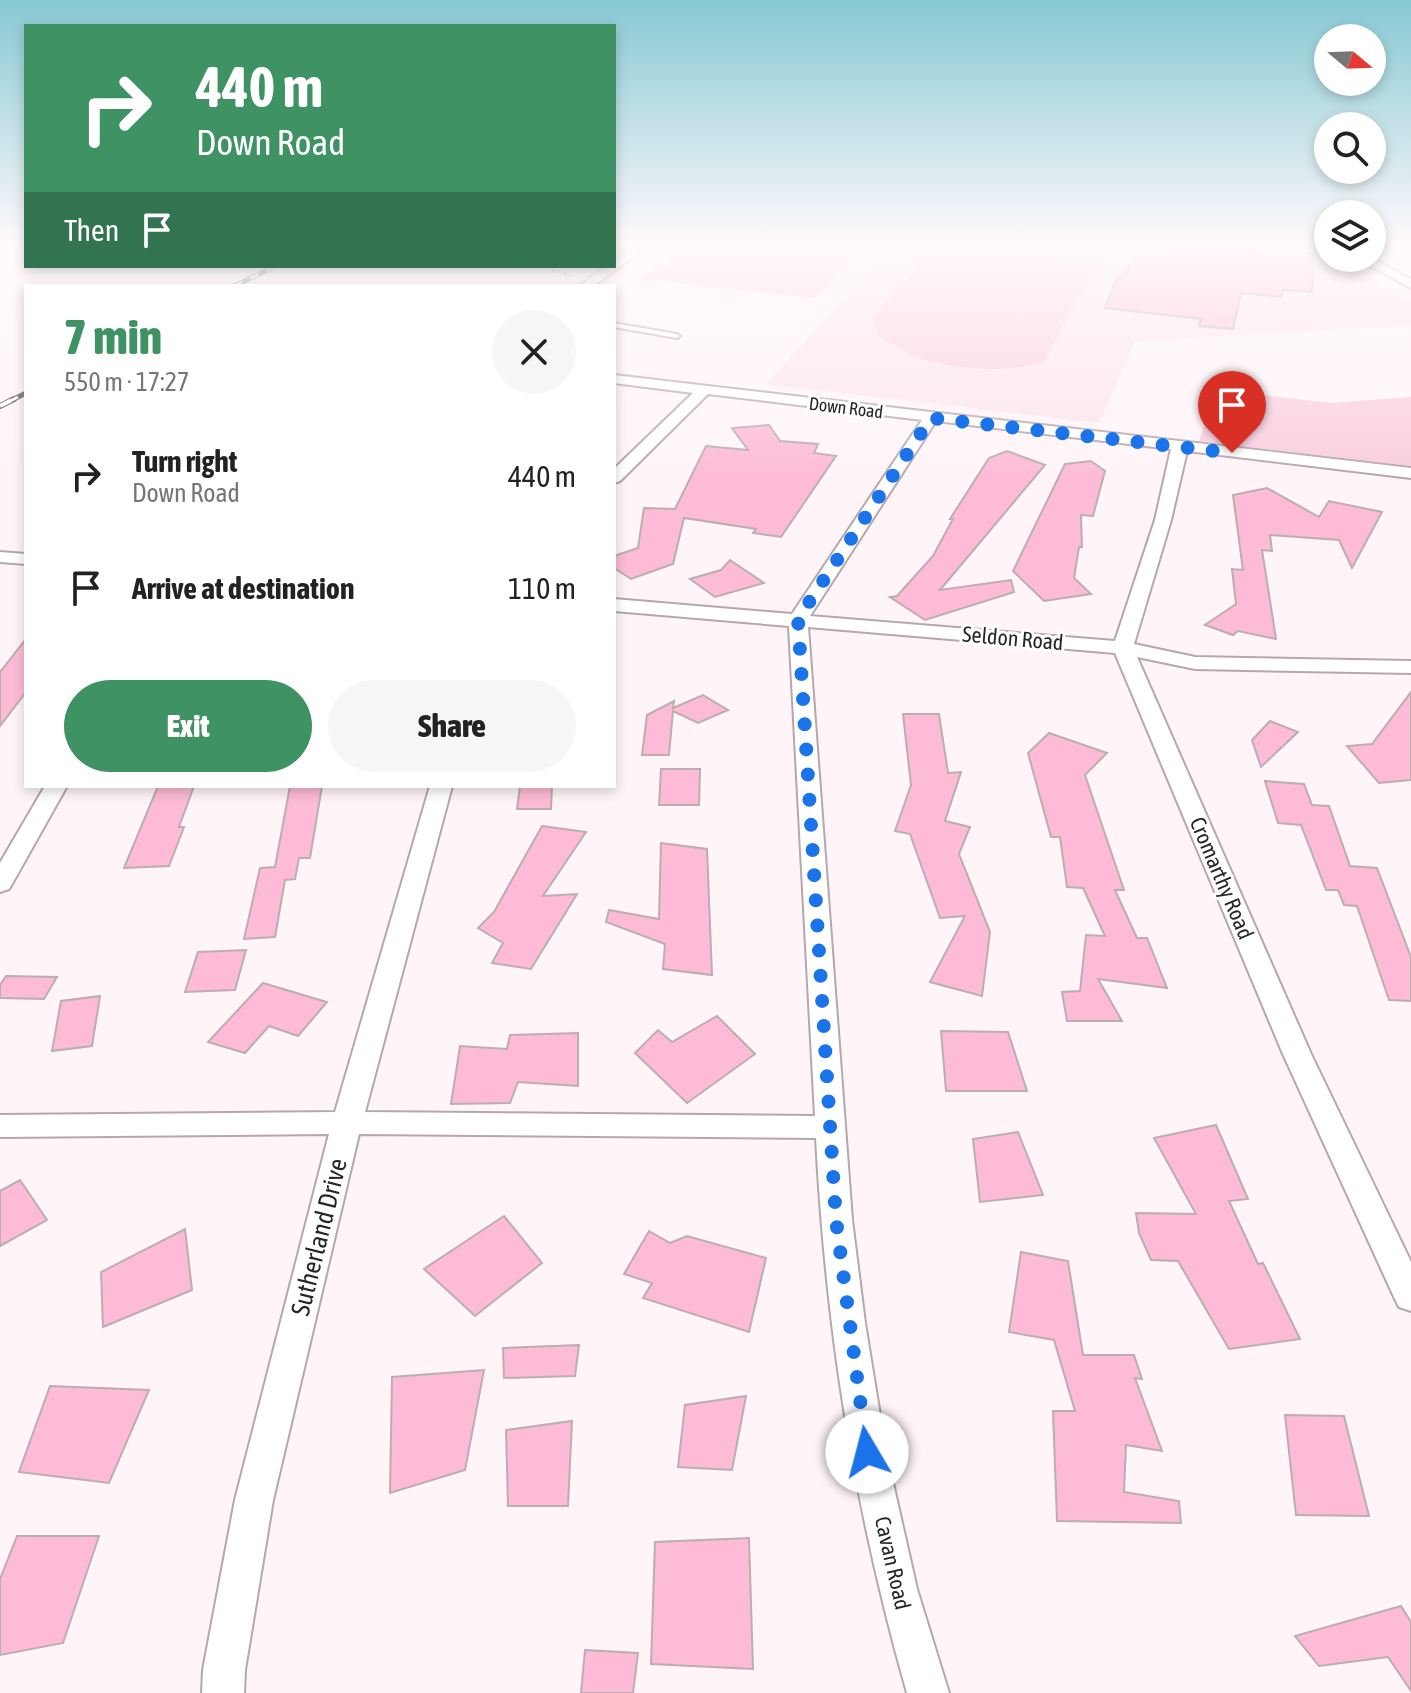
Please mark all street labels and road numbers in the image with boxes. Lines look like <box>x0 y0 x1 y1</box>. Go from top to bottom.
street label: Down Road <box>808 393 884 422</box>
street label: Seldon Road <box>961 621 1065 655</box>
street label: Cromarthy Road <box>1185 813 1259 943</box>
street label: Sutherland Drive <box>285 1155 353 1319</box>
street label: Cavan Road <box>870 1514 916 1612</box>

